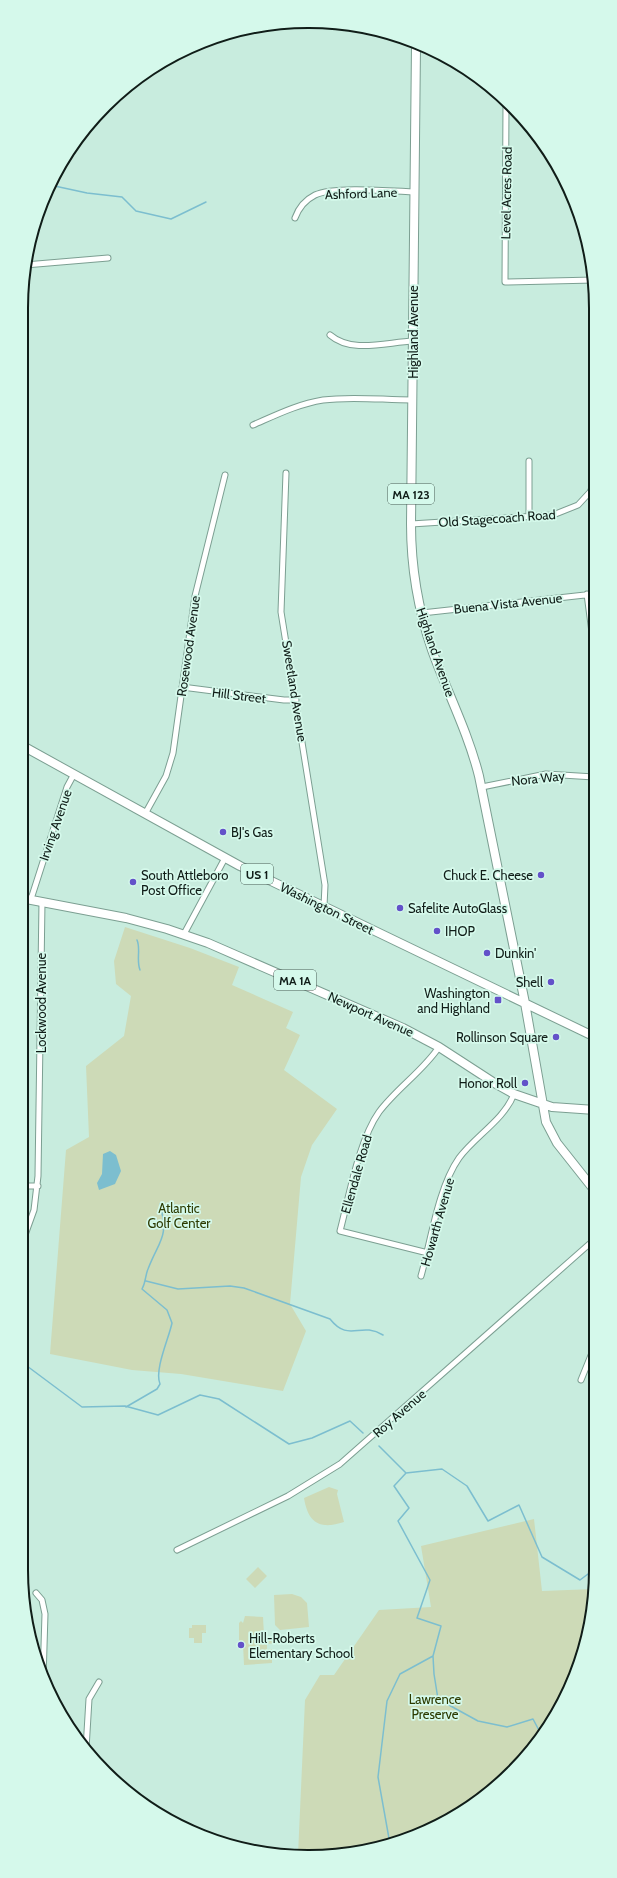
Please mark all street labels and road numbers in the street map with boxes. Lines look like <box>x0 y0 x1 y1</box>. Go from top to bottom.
street label: Level Acres Road <box>497 146 515 240</box>
street label: Ashford Lane <box>325 184 398 202</box>
street label: Highland Avenue <box>405 285 421 379</box>
road number: MA 123 <box>388 484 434 504</box>
street label: Old Stagecoach Road <box>438 506 556 530</box>
street label: Buena Vista Avenue <box>453 589 563 617</box>
street label: Rosewood Avenue <box>173 594 203 698</box>
street label: Highland Avenue <box>413 605 459 699</box>
street label: Sweetland Avenue <box>279 639 311 743</box>
street label: Hill Street <box>211 684 268 706</box>
street label: Nora Way <box>510 767 566 789</box>
street label: Irving Avenue <box>35 787 75 863</box>
road number: US 1 <box>241 864 273 884</box>
street label: Washington Street <box>278 878 377 938</box>
street label: Lockwood Avenue <box>33 953 49 1053</box>
road number: MA 1A <box>274 970 316 990</box>
street label: Newport Avenue <box>326 988 417 1040</box>
street label: Ellendale Road <box>337 1133 375 1215</box>
street label: Howarth Avenue <box>417 1176 457 1268</box>
street label: Roy Avenue <box>369 1385 429 1440</box>

